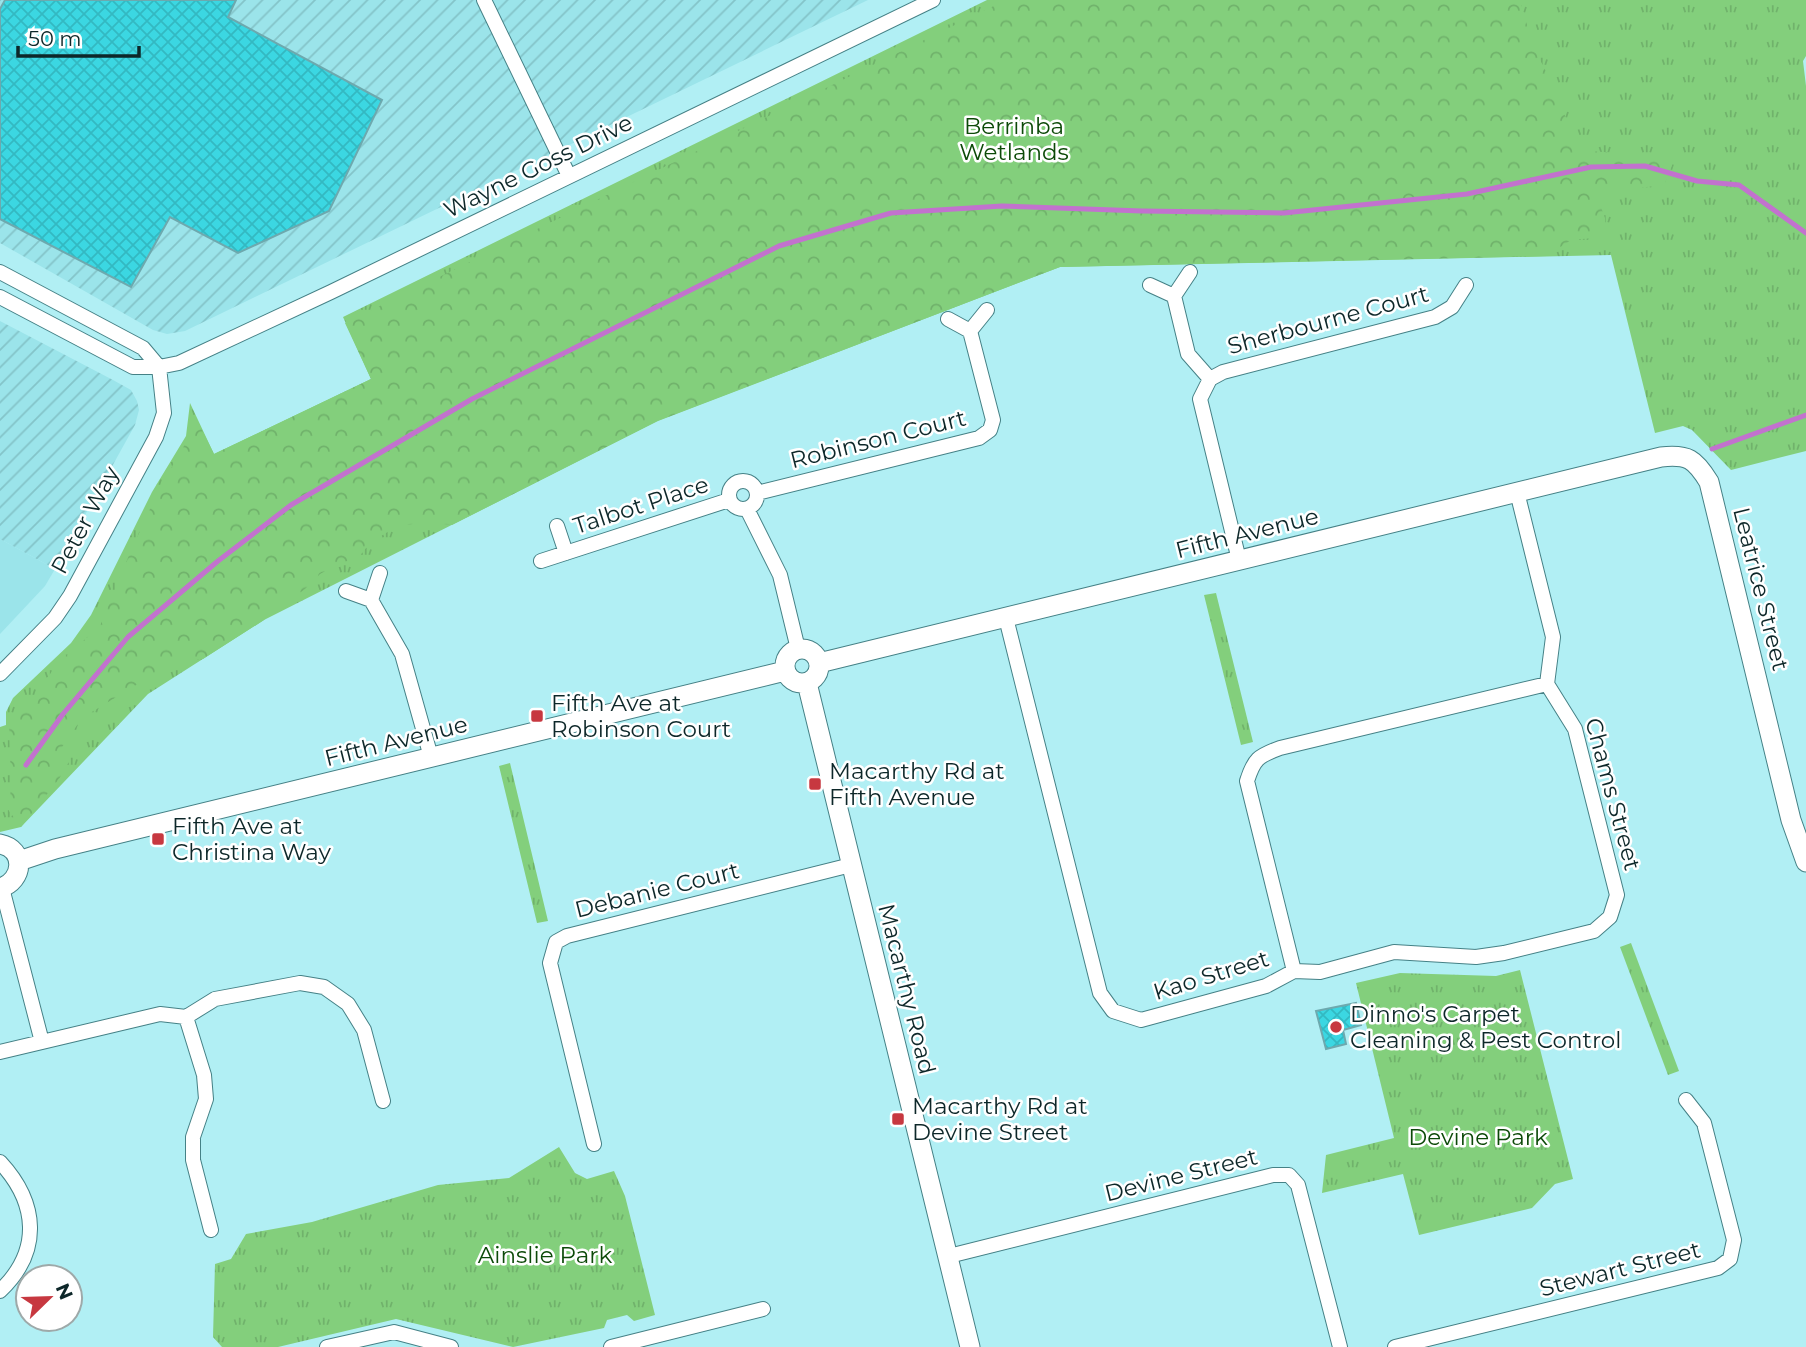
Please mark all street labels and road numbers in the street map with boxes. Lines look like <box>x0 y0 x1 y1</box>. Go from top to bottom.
street label: Wayne Goss Drive <box>439 108 637 224</box>
street label: Sherbourne Court <box>1224 280 1432 360</box>
street label: Robinson Court <box>787 404 969 474</box>
street label: Peter Way <box>45 461 125 579</box>
street label: Talbot Place <box>570 470 712 540</box>
street label: Fifth Avenue <box>1173 502 1321 564</box>
street label: Leatrice Street <box>1727 504 1795 674</box>
street label: Fifth Avenue <box>322 710 470 772</box>
street label: Chams Street <box>1579 715 1647 873</box>
street label: Debanie Court <box>572 856 742 924</box>
street label: Macarthy Road <box>872 901 942 1077</box>
street label: Kao Street <box>1150 944 1272 1006</box>
street label: Devine Street <box>1102 1143 1260 1207</box>
street label: Stewart Street <box>1537 1236 1703 1302</box>

